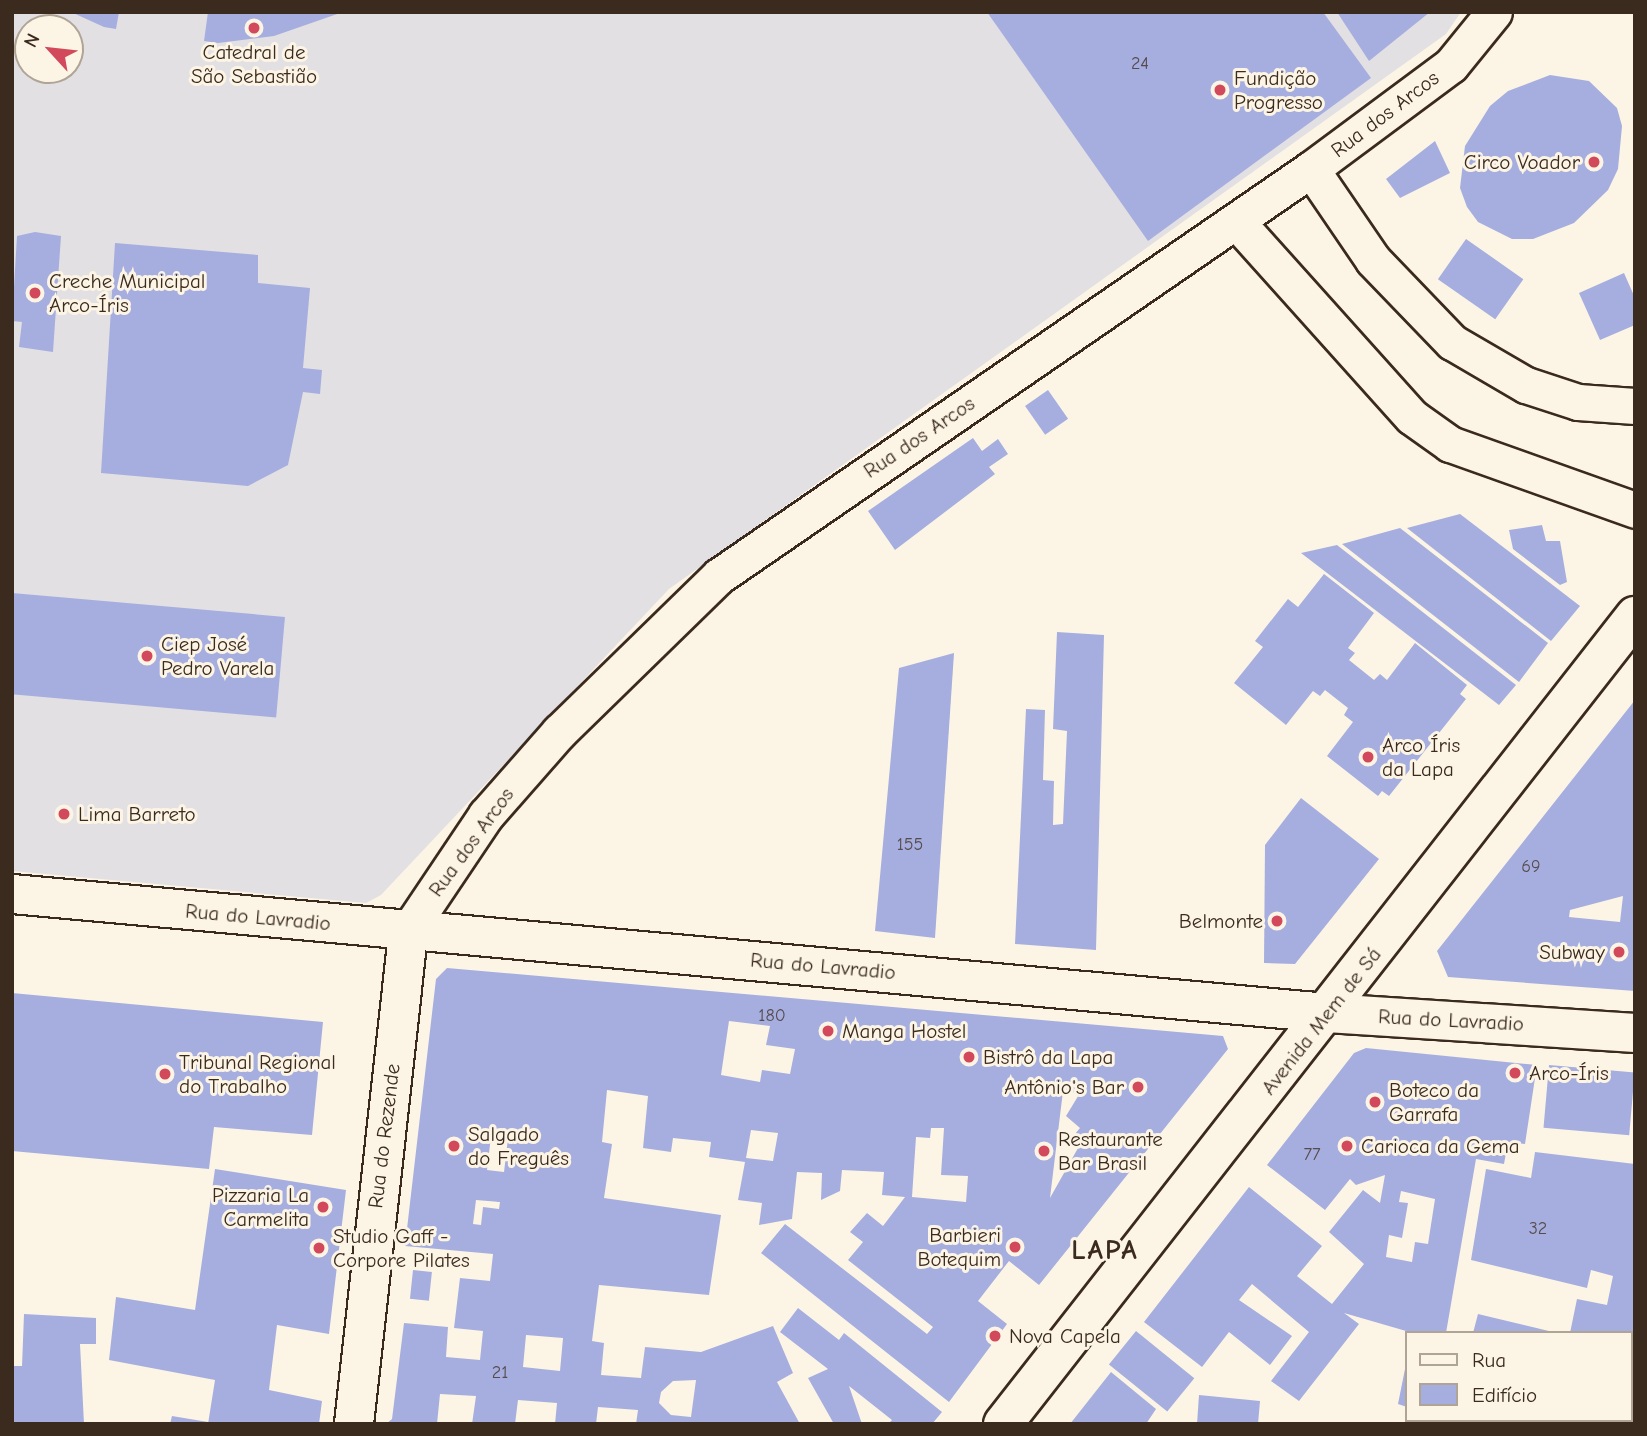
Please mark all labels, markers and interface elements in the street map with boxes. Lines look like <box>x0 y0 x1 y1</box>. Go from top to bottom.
north arrow <box>14 14 84 84</box>
marker: Catedral de São Sebastião <box>246 20 262 36</box>
text: N <box>19 30 45 51</box>
place label: Catedral de São Sebastião <box>191 39 317 89</box>
house number: 24 <box>1131 53 1149 75</box>
place label: Fundição Progresso <box>1234 65 1323 115</box>
street label: Rua dos Arcos <box>1326 65 1444 163</box>
marker: Fundição Progresso <box>1212 82 1228 98</box>
place label: Circo Voador <box>1464 149 1580 175</box>
marker: Circo Voador <box>1586 154 1602 170</box>
place label: Creche Municipal Arco-Íris <box>49 268 205 318</box>
marker: Creche Municipal Arco-Íris <box>27 285 43 301</box>
street label: Rua dos Arcos <box>859 391 979 483</box>
place label: Ciep José Pedro Varela <box>161 631 274 681</box>
marker: Ciep José Pedro Varela <box>139 648 155 664</box>
place label: Arco Íris da Lapa <box>1382 732 1460 782</box>
marker: Arco Íris da Lapa <box>1360 749 1376 765</box>
street label: Rua dos Arcos <box>423 783 519 901</box>
place label: Lima Barreto <box>78 801 196 827</box>
marker: Lima Barreto <box>56 806 72 822</box>
house number: 155 <box>897 834 923 856</box>
house number: 69 <box>1521 856 1541 878</box>
street label: Rua do Lavradio <box>184 898 332 936</box>
place label: Belmonte <box>1179 908 1263 934</box>
marker: Belmonte <box>1269 913 1285 929</box>
place label: Subway <box>1539 939 1605 965</box>
street label: Avenida Mem de Sá <box>1256 942 1386 1100</box>
marker: Subway <box>1611 944 1627 960</box>
street label: Rua do Lavradio <box>749 947 897 985</box>
street label: Rua do Lavradio <box>1377 1004 1525 1036</box>
house number: 180 <box>758 1005 786 1027</box>
place label: Manga Hostel <box>842 1018 966 1044</box>
marker: Manga Hostel <box>820 1023 836 1039</box>
place label: Bistrô da Lapa <box>983 1044 1113 1070</box>
place label: Tribunal Regional do Trabalho <box>179 1049 336 1099</box>
marker: Bistrô da Lapa <box>961 1049 977 1065</box>
place label: Arco-Íris <box>1529 1060 1609 1086</box>
street label: Rua do Rezende <box>363 1062 405 1210</box>
marker: Arco-Íris <box>1507 1065 1523 1081</box>
marker: Tribunal Regional do Trabalho <box>157 1066 173 1082</box>
place label: Antônio's Bar <box>1004 1074 1124 1100</box>
place label: Boteco da Garrafa <box>1389 1077 1479 1127</box>
marker: Antônio's Bar <box>1130 1079 1146 1095</box>
marker: Boteco da Garrafa <box>1367 1094 1383 1110</box>
place label: Salgado do Freguês <box>468 1121 569 1171</box>
place label: Restaurante Bar Brasil <box>1058 1126 1163 1176</box>
place label: Carioca da Gema <box>1361 1133 1520 1159</box>
marker: Salgado do Freguês <box>446 1138 462 1154</box>
marker: Carioca da Gema <box>1339 1138 1355 1154</box>
marker: Restaurante Bar Brasil <box>1036 1143 1052 1159</box>
house number: 77 <box>1303 1144 1321 1166</box>
place label: Pizzaria La Carmelita <box>212 1182 309 1232</box>
marker: Pizzaria La Carmelita <box>315 1199 331 1215</box>
house number: 32 <box>1529 1218 1547 1240</box>
place label: Barbieri Botequim <box>917 1222 1001 1272</box>
place label: Studio Gaff - Corpore Pilates <box>333 1223 470 1273</box>
district label: LAPA <box>1072 1233 1138 1267</box>
marker: Barbieri Botequim <box>1007 1239 1023 1255</box>
marker: Studio Gaff - Corpore Pilates <box>311 1240 327 1256</box>
place label: Nova Capela <box>1009 1323 1121 1349</box>
marker: Nova Capela <box>987 1328 1003 1344</box>
legend <box>1406 1331 1633 1422</box>
text: Rua <box>1472 1348 1506 1372</box>
house number: 21 <box>492 1362 508 1384</box>
text: Edifício <box>1472 1383 1537 1407</box>

